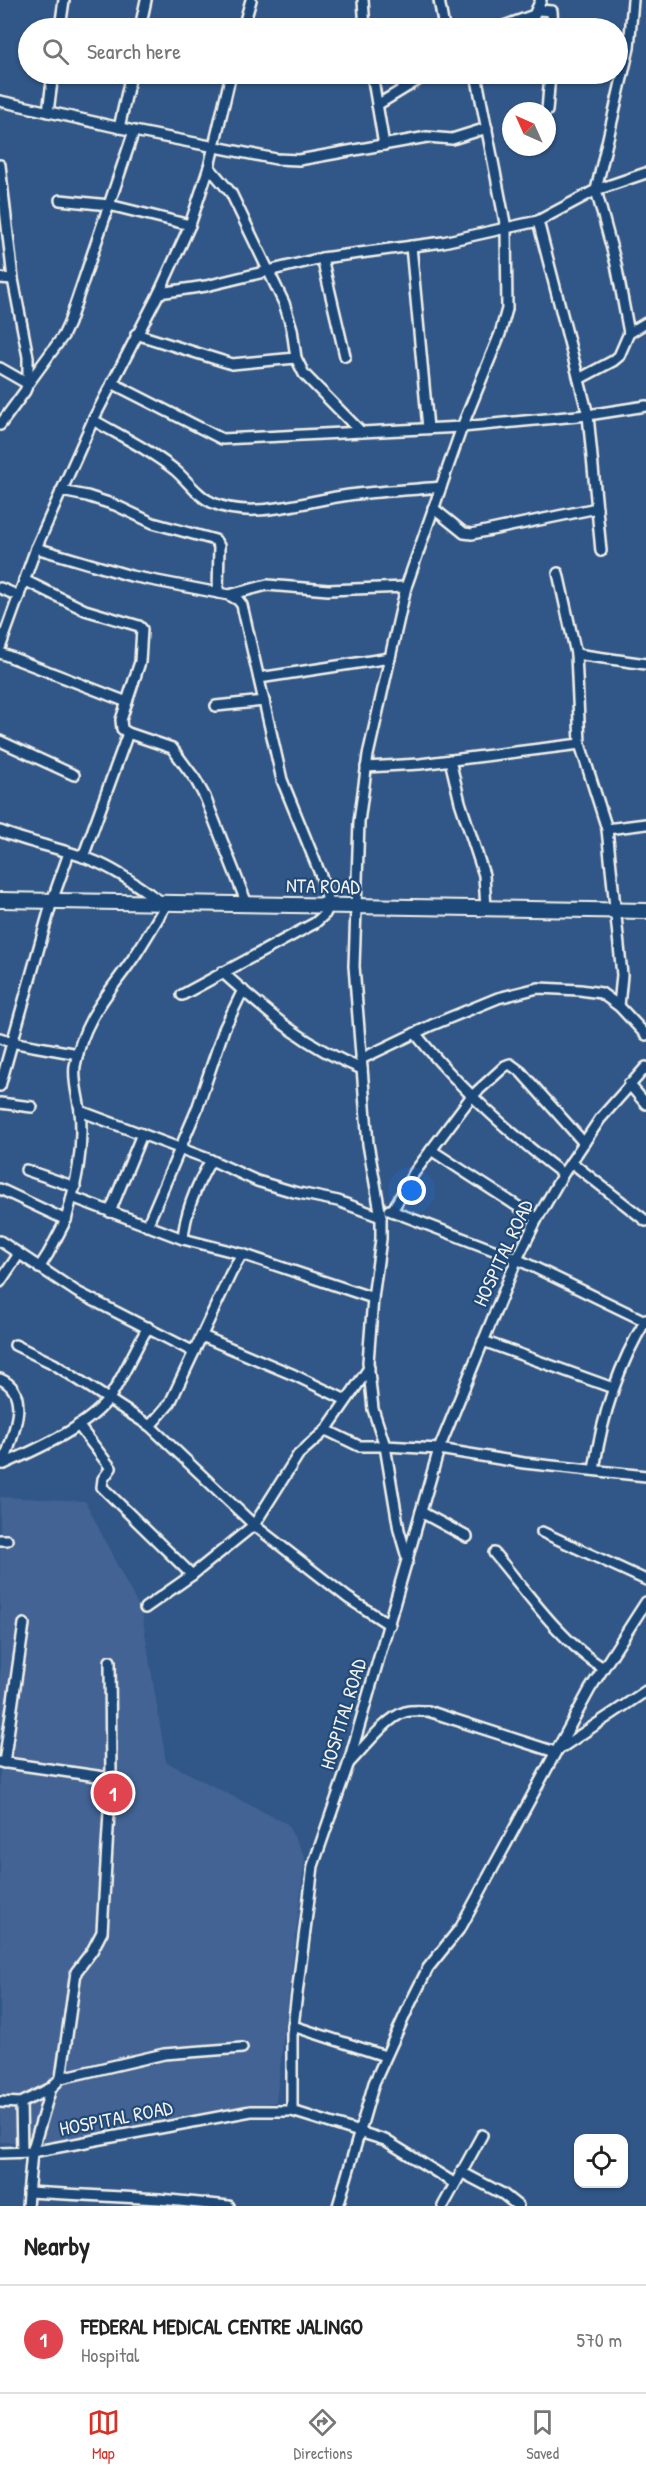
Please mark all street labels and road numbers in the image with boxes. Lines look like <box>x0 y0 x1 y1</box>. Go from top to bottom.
street label: NTA ROAD <box>286 871 361 900</box>
street label: HOSPITAL ROAD <box>466 1195 539 1310</box>
street label: HOSPITAL ROAD <box>313 1655 372 1773</box>
street label: HOSPITAL ROAD <box>57 2093 175 2142</box>

